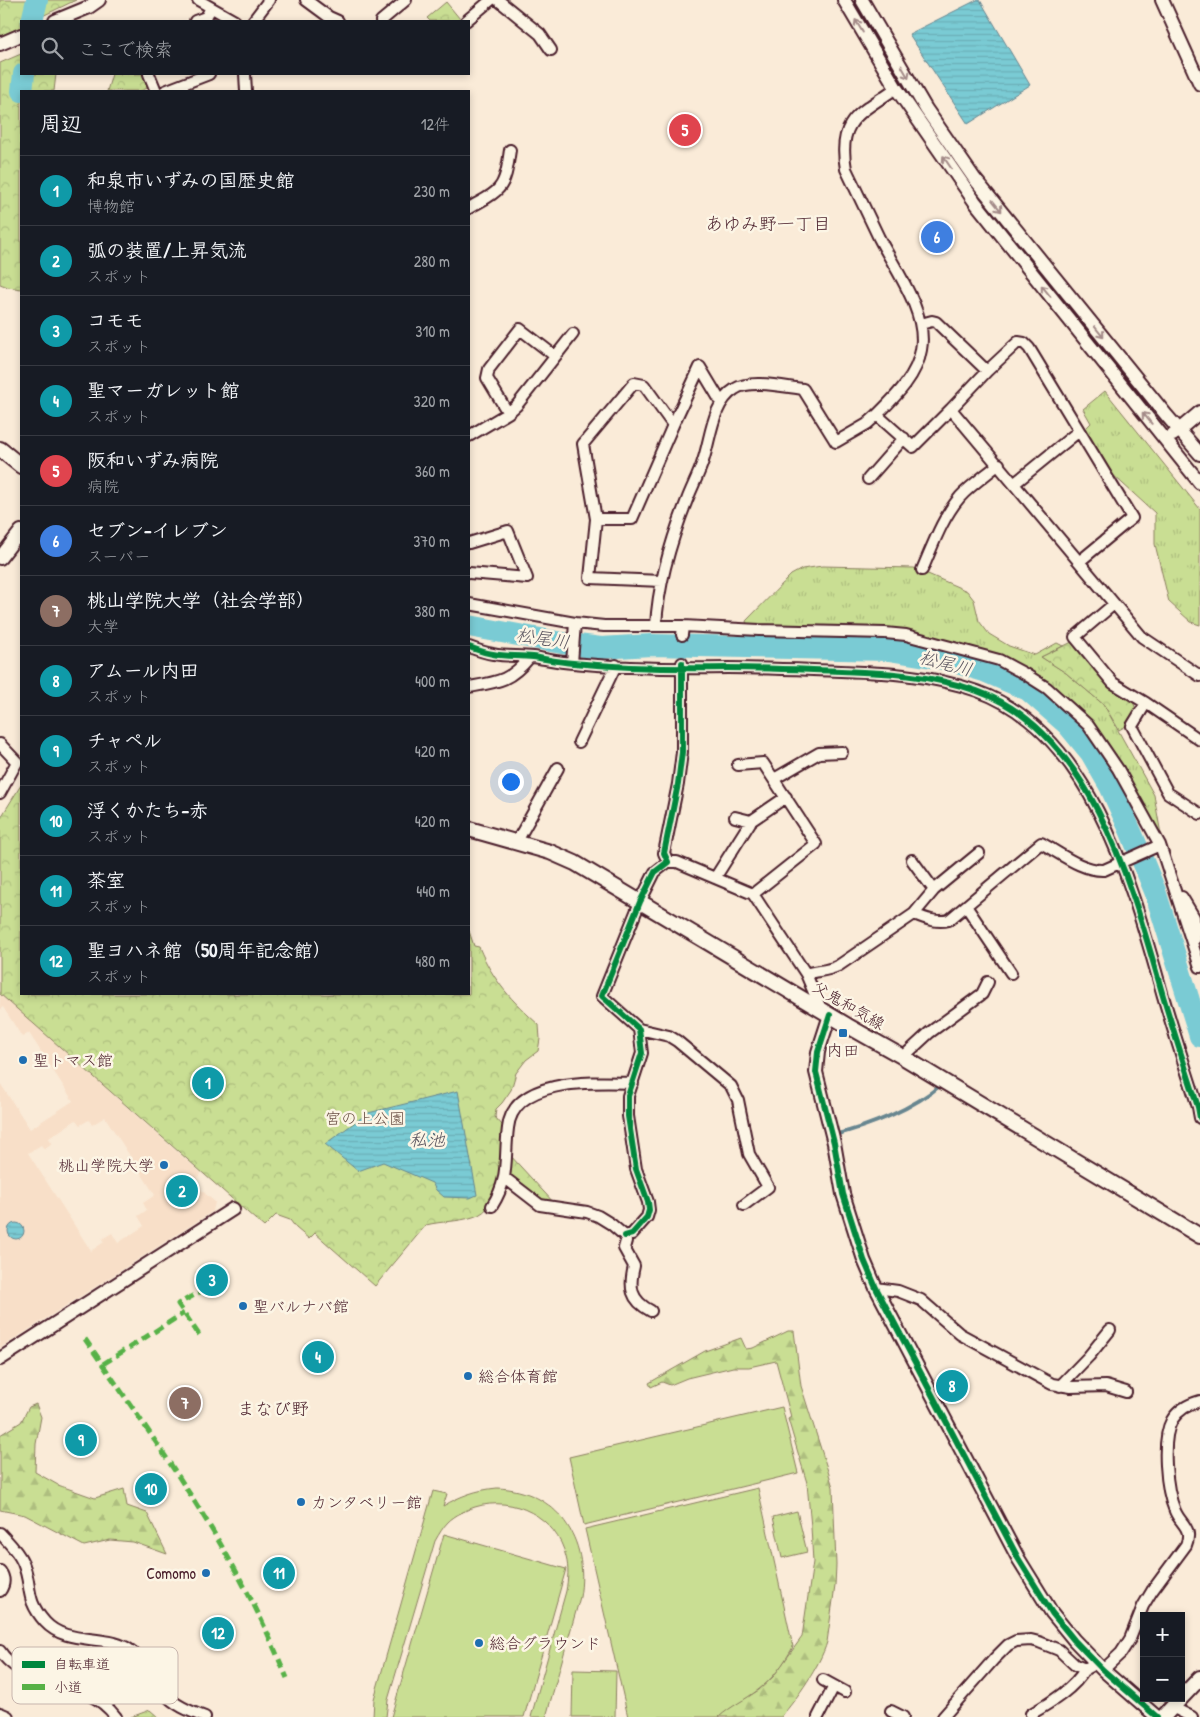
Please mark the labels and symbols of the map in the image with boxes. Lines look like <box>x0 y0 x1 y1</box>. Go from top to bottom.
one-way arrow <box>854 19 864 33</box>
one-way arrow <box>900 65 910 79</box>
pin: 5 <box>669 111 701 149</box>
one-way arrow <box>942 155 952 169</box>
one-way arrow <box>991 199 1002 212</box>
district label: あゆみ野一丁目 <box>705 211 831 236</box>
pin: 6 <box>921 218 953 256</box>
one-way arrow <box>1040 285 1051 298</box>
one-way arrow <box>1093 326 1104 339</box>
one-way arrow <box>1142 412 1153 425</box>
water label: 松尾川 <box>514 621 572 655</box>
water label: 松尾川 <box>917 644 975 682</box>
your location <box>498 769 524 795</box>
street label: 父鬼和気線 <box>809 975 889 1035</box>
marker: 内田 <box>837 1027 849 1039</box>
place label: 内田 <box>827 1039 859 1061</box>
place label: 聖トマス館 <box>33 1049 113 1071</box>
marker: 聖トマス館 <box>17 1054 29 1066</box>
pin: 1 <box>192 1064 224 1102</box>
park label: 宮の上公園 <box>325 1107 405 1129</box>
water label: 私池 <box>409 1127 446 1152</box>
place label: 桃山学院大学 <box>58 1154 154 1176</box>
marker: 桃山学院大学 <box>158 1159 170 1171</box>
pin: 2 <box>166 1172 198 1210</box>
pin: 3 <box>196 1261 228 1299</box>
place label: 聖バルナバ館 <box>253 1295 349 1317</box>
marker: 聖バルナバ館 <box>237 1300 249 1312</box>
pin: 4 <box>302 1338 334 1376</box>
place label: 総合体育館 <box>478 1365 558 1387</box>
pin: 8 <box>936 1367 968 1405</box>
marker: 総合体育館 <box>462 1370 474 1382</box>
pin: 7 <box>169 1384 201 1422</box>
district label: まなび野 <box>237 1396 309 1421</box>
pin: 9 <box>65 1421 97 1459</box>
pin: 10 <box>135 1470 167 1508</box>
place label: カンタベリー館 <box>311 1491 422 1513</box>
marker: カンタベリー館 <box>295 1496 307 1508</box>
pin: 11 <box>263 1554 295 1592</box>
place label: Comomo <box>146 1562 197 1584</box>
marker: Comomo <box>200 1567 212 1579</box>
pin: 12 <box>202 1614 234 1652</box>
place label: 総合グラウンド <box>489 1632 601 1654</box>
marker: 総合グラウンド <box>473 1637 485 1649</box>
legend <box>12 1647 178 1704</box>
text: 自転車道 <box>54 1654 110 1673</box>
text: 小道 <box>54 1677 82 1696</box>

